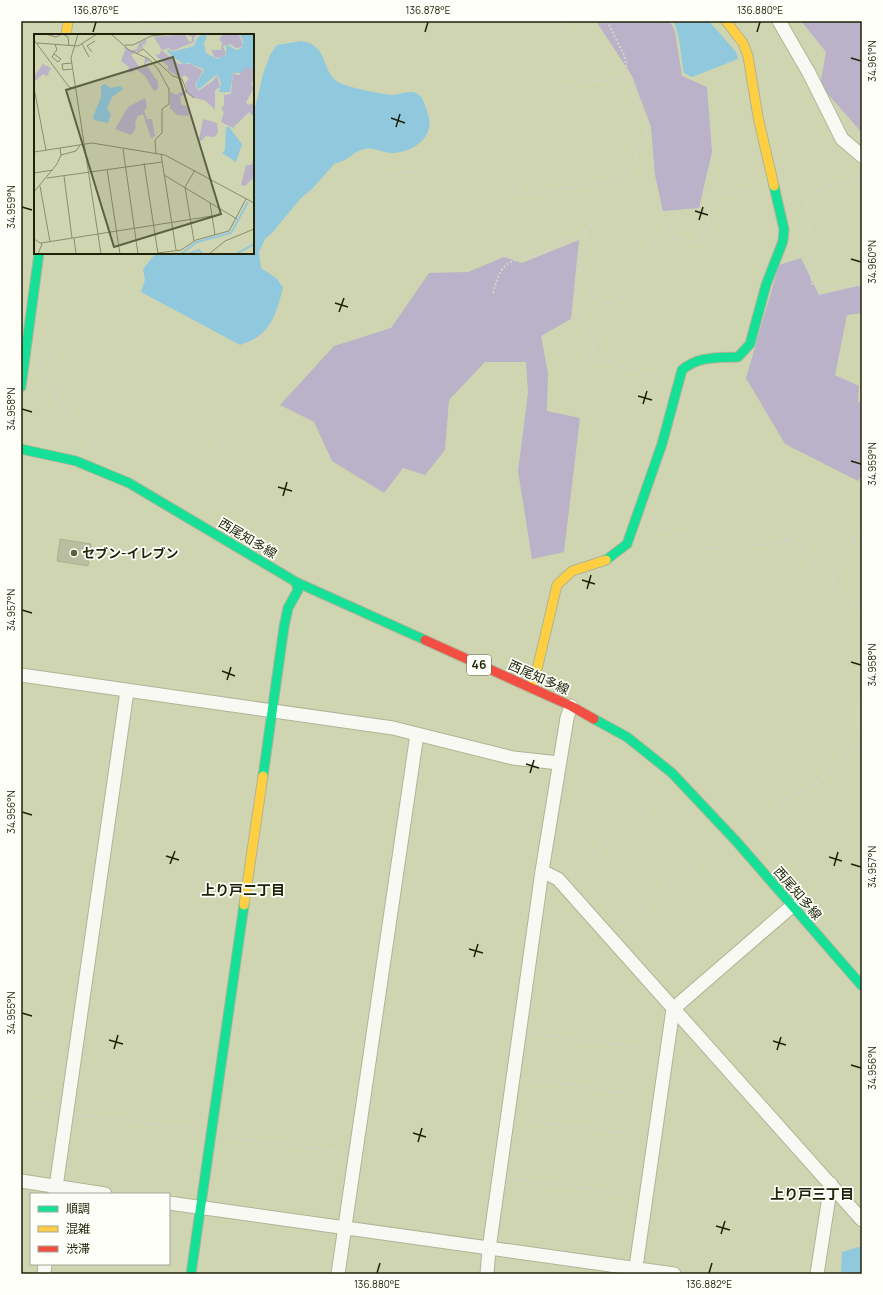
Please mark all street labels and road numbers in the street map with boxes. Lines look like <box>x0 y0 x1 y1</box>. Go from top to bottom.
street label: 西尾知多線 <box>216 514 280 562</box>
road number: 46 <box>467 655 491 675</box>
street label: 西尾知多線 <box>506 656 572 698</box>
street label: 西尾知多線 <box>770 863 826 923</box>

